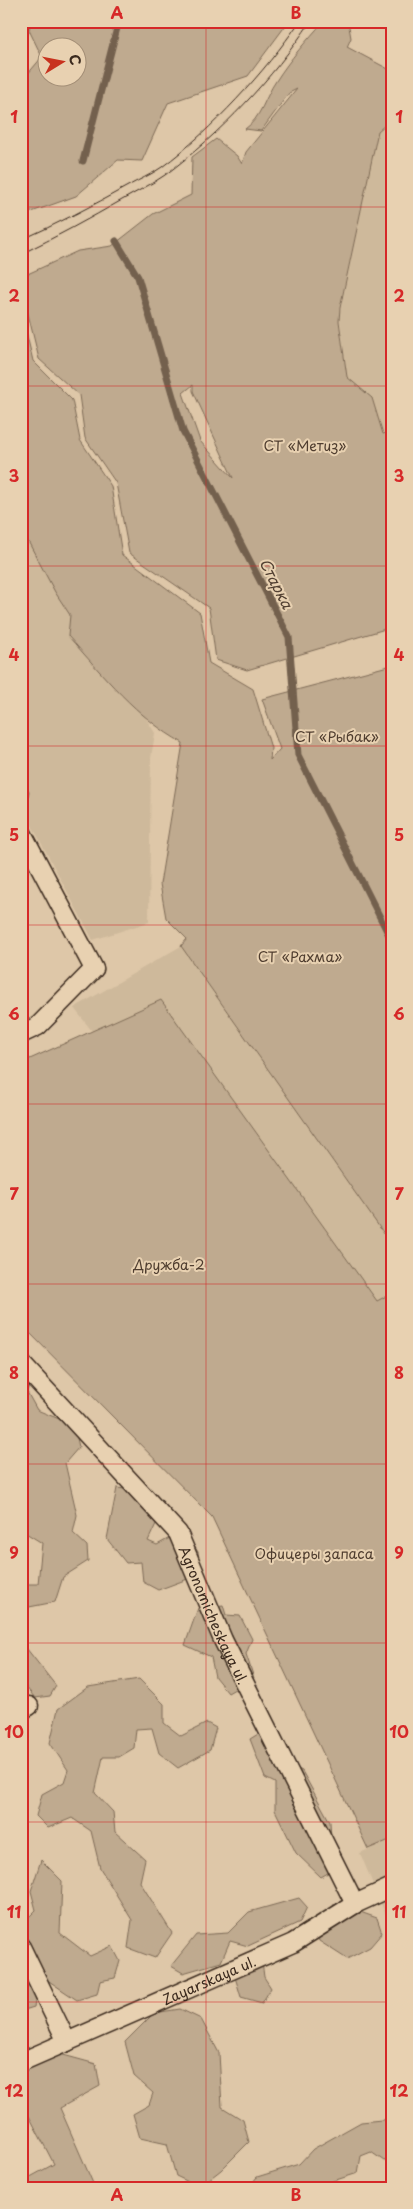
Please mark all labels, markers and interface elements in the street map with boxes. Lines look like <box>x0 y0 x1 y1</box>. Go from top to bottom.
text: A <box>111 0 124 24</box>
text: B <box>291 0 302 24</box>
north arrow <box>38 38 88 88</box>
text: С <box>64 53 87 67</box>
text: 1 <box>10 104 18 128</box>
text: 1 <box>395 104 403 128</box>
text: 2 <box>8 283 20 307</box>
text: 2 <box>393 283 405 307</box>
park label: СТ «Метиз» <box>264 435 346 456</box>
text: 3 <box>9 463 19 487</box>
text: 3 <box>394 463 404 487</box>
water label: Старка <box>255 554 300 613</box>
text: 4 <box>9 642 20 666</box>
text: 4 <box>394 642 405 666</box>
park label: СТ «Рыбак» <box>295 726 379 747</box>
text: 5 <box>9 822 19 846</box>
text: 5 <box>394 822 404 846</box>
park label: СТ «Рахма» <box>258 946 342 967</box>
text: 6 <box>8 1001 20 1025</box>
text: 6 <box>393 1001 405 1025</box>
text: 7 <box>9 1181 19 1205</box>
text: 7 <box>394 1181 404 1205</box>
park label: Дружба-2 <box>132 1254 205 1275</box>
text: 8 <box>9 1360 19 1384</box>
text: 8 <box>394 1360 404 1384</box>
text: 9 <box>9 1540 19 1564</box>
text: 9 <box>394 1540 404 1564</box>
street label: Agronomicheskaya ul. <box>174 1543 254 1688</box>
park label: Офицеры запаса <box>255 1543 374 1564</box>
text: 10 <box>4 1719 24 1743</box>
text: 10 <box>389 1719 409 1743</box>
text: 11 <box>7 1899 21 1923</box>
text: 11 <box>392 1899 406 1923</box>
street label: Zayarskaya ul. <box>159 1950 259 2010</box>
text: 12 <box>5 2078 23 2102</box>
text: 12 <box>390 2078 408 2102</box>
text: A <box>111 2182 124 2206</box>
text: B <box>291 2182 302 2206</box>

